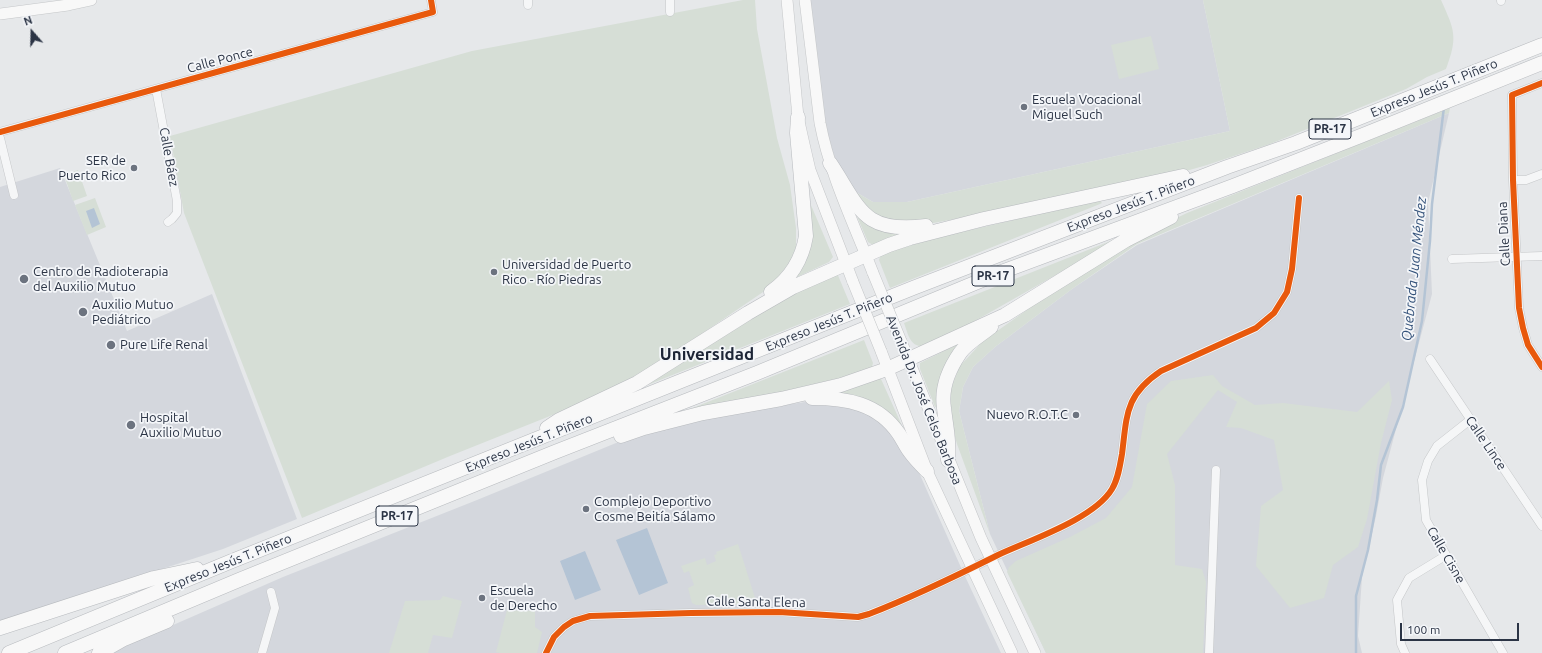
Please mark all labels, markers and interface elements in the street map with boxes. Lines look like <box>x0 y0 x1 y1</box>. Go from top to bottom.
north arrow <box>12 12 52 52</box>
text: N <box>22 14 34 28</box>
street label: Calle Ponce <box>185 44 255 76</box>
street label: Expreso Jesús T. Piñero <box>1368 55 1500 121</box>
place label: Escuela Vocacional Miguel Such <box>1032 92 1141 123</box>
marker: Escuela Vocacional Miguel Such <box>1019 102 1029 112</box>
road number: PR-17 <box>1309 119 1351 139</box>
street label: Calle Báez <box>156 126 182 188</box>
place label: SER de Puerto Rico <box>58 153 126 184</box>
marker: SER de Puerto Rico <box>129 163 139 173</box>
street label: Expreso Jesús T. Piñero <box>1065 172 1197 236</box>
water label: Quebrada Juan Méndez <box>1398 196 1430 342</box>
street label: Calle Diana <box>1495 201 1513 267</box>
place label: Universidad de Puerto Rico - Río Piedras <box>502 257 631 288</box>
place label: Centro de Radioterapia del Auxilio Mutuo <box>33 264 168 295</box>
road number: PR-17 <box>972 266 1014 286</box>
marker: Universidad de Puerto Rico - Río Piedras <box>489 267 499 277</box>
marker: Centro de Radioterapia del Auxilio Mutuo <box>18 273 30 285</box>
street label: Expreso Jesús T. Piñero <box>763 289 895 355</box>
place label: Auxilio Mutuo Pediátrico <box>92 297 174 328</box>
marker: Auxilio Mutuo Pediátrico <box>77 306 89 318</box>
street label: Avenida Dr. José Celso Barbosa <box>883 313 965 487</box>
place label: Pure Life Renal <box>120 337 208 353</box>
marker: Pure Life Renal <box>105 339 117 351</box>
district label: Universidad <box>660 344 754 364</box>
place label: Nuevo R.O.T.C <box>987 407 1068 423</box>
place label: Hospital Auxilio Mutuo <box>140 410 222 441</box>
street label: Expreso Jesús T. Piñero <box>463 410 595 476</box>
marker: Nuevo R.O.T.C <box>1071 410 1081 420</box>
street label: Calle Lince <box>1462 413 1510 473</box>
marker: Hospital Auxilio Mutuo <box>125 419 137 431</box>
place label: Complejo Deportivo Cosme Beitía Sálamo <box>594 494 716 525</box>
marker: Complejo Deportivo Cosme Beitía Sálamo <box>581 504 591 514</box>
road number: PR-17 <box>376 506 418 526</box>
street label: Calle Cisne <box>1423 524 1469 586</box>
street label: Expreso Jesús T. Piñero <box>162 530 294 596</box>
place label: Escuela de Derecho <box>490 583 557 614</box>
marker: Escuela de Derecho <box>477 593 487 603</box>
street label: Calle Santa Elena <box>706 593 806 611</box>
scale bar <box>1402 615 1521 641</box>
text: 100 m <box>1407 623 1440 636</box>

